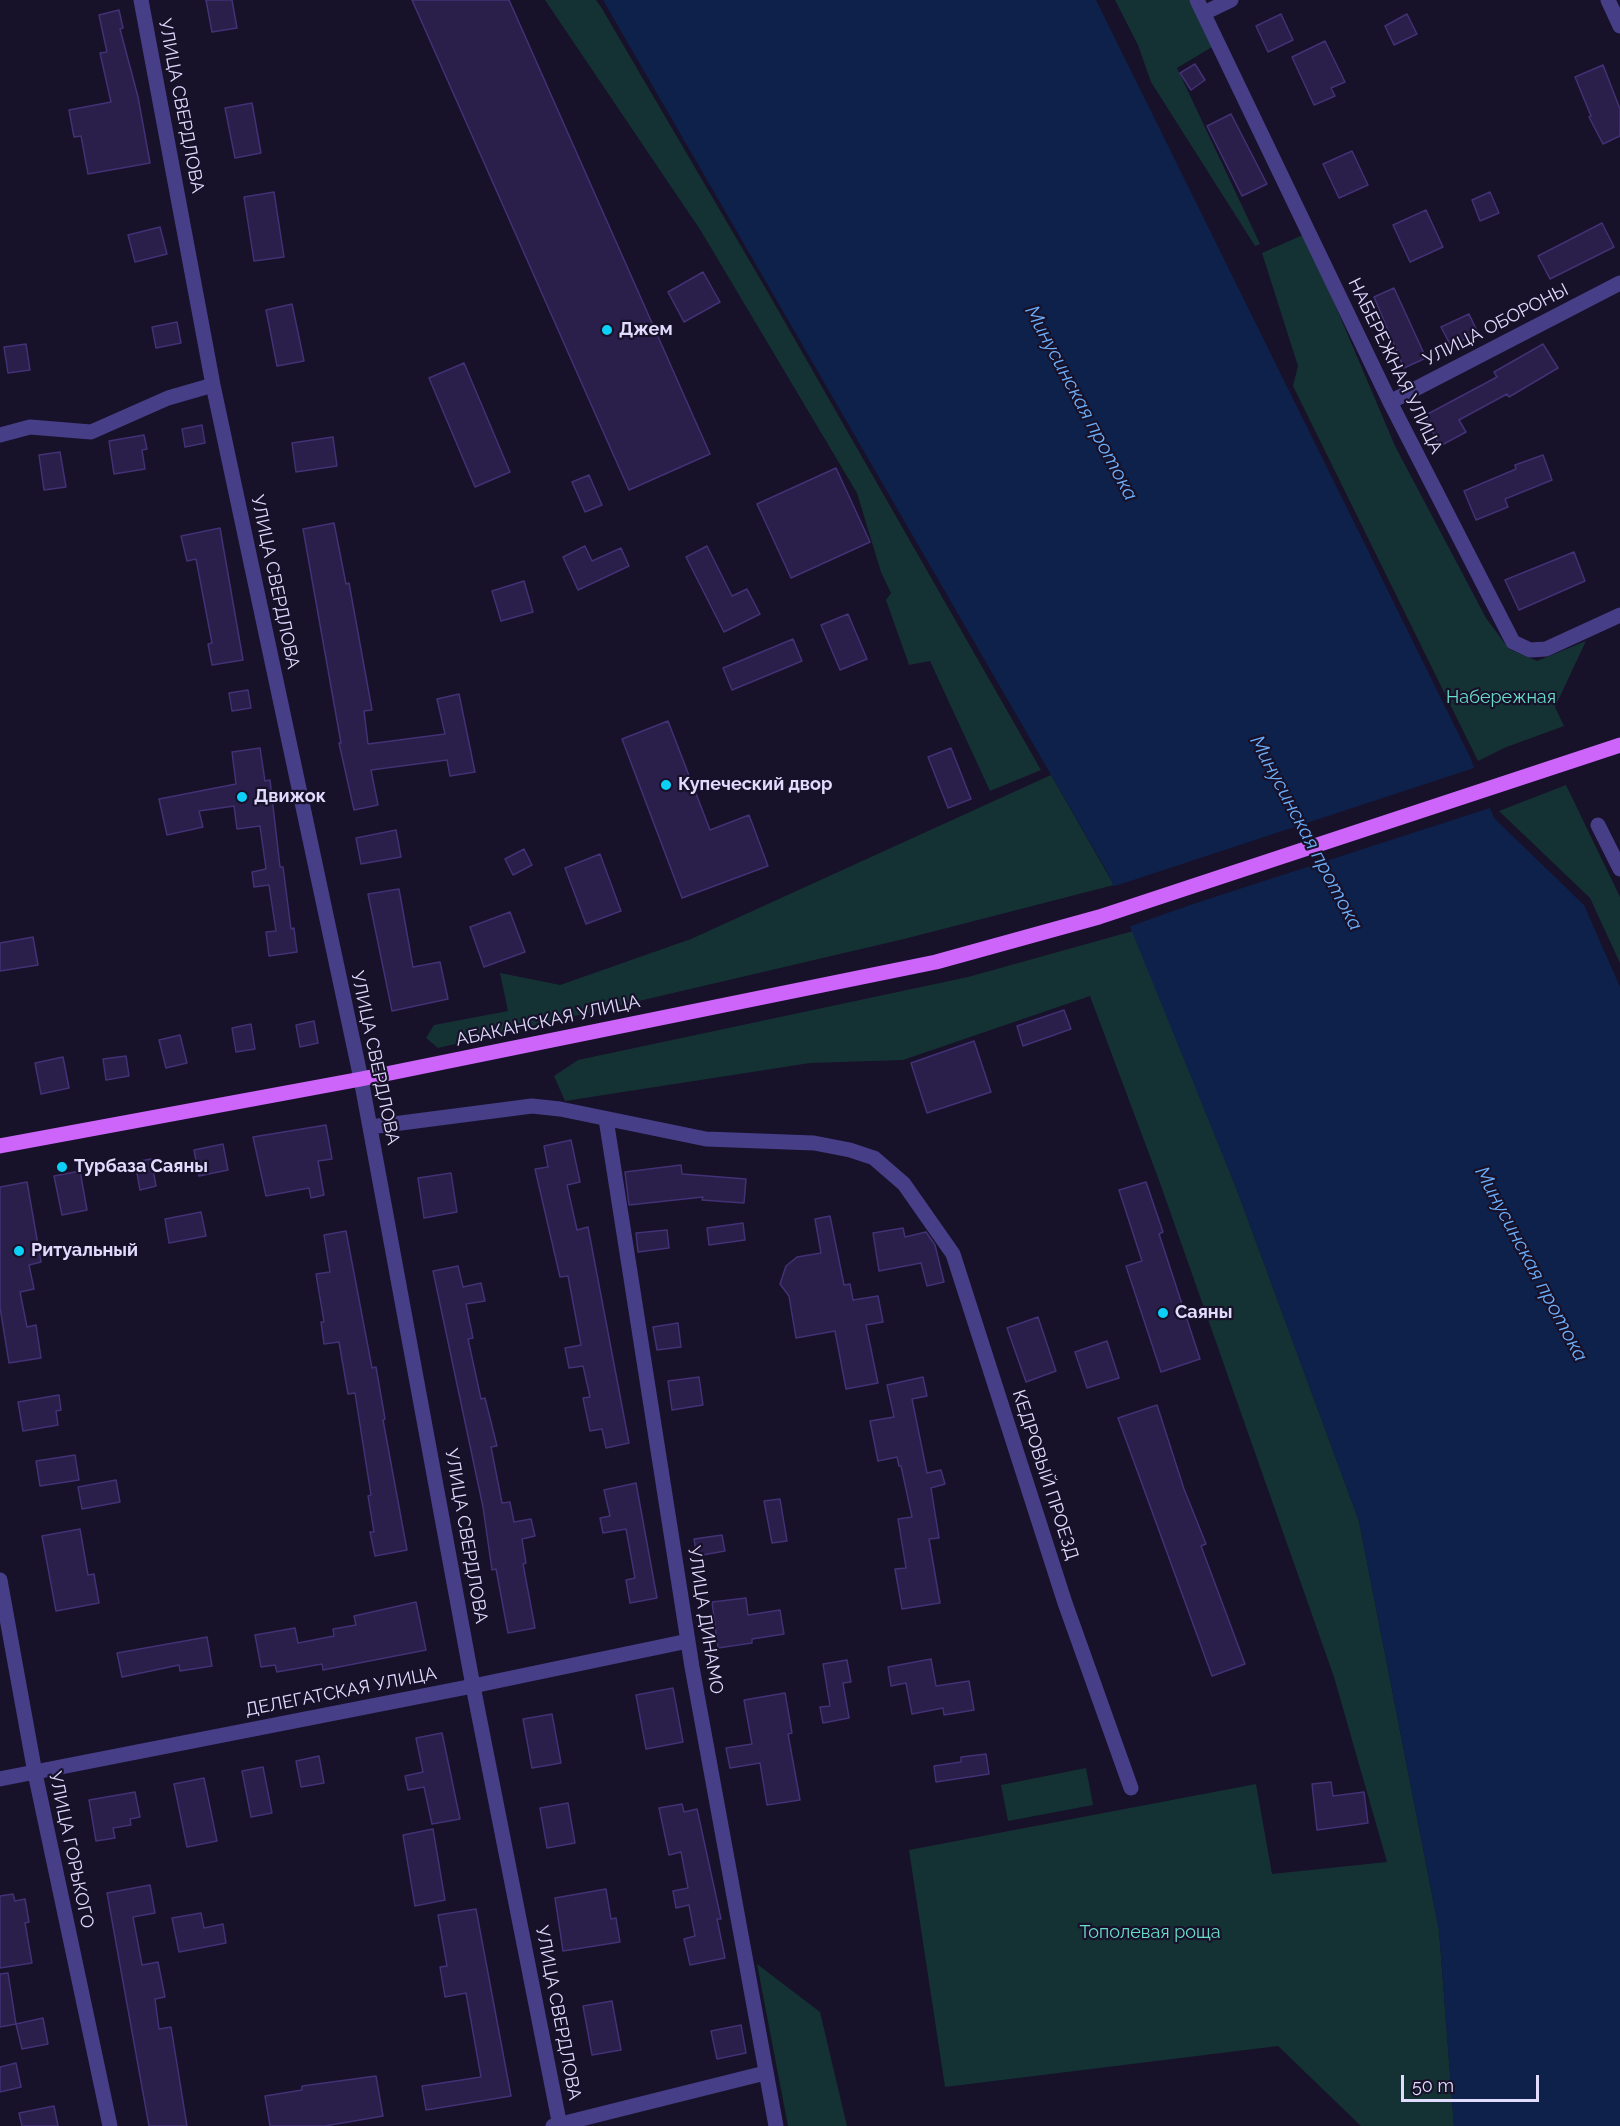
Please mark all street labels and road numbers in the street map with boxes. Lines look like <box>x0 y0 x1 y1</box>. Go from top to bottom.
street label: УЛИЦА СВЕРДЛОВА <box>154 17 208 195</box>
street label: НАБЕРЕЖНАЯ УЛИЦА <box>1343 275 1447 457</box>
street label: УЛИЦА ОБОРОНЫ <box>1420 279 1572 371</box>
street label: УЛИЦА СВЕРДЛОВА <box>246 493 304 671</box>
street label: УЛИЦА СВЕРДЛОВА <box>346 969 404 1147</box>
street label: АБАКАНСКАЯ УЛИЦА <box>454 991 642 1051</box>
street label: КЕДРОВЫЙ ПРОЕЗД <box>1007 1387 1083 1563</box>
street label: УЛИЦА СВЕРДЛОВА <box>440 1447 492 1625</box>
street label: УЛИЦА ДИНАМО <box>683 1544 727 1696</box>
street label: ДЕЛЕГАТСКАЯ УЛИЦА <box>243 1663 439 1721</box>
street label: УЛИЦА ГОРЬКОГО <box>44 1770 98 1930</box>
street label: УЛИЦА СВЕРДЛОВА <box>531 1924 585 2102</box>

